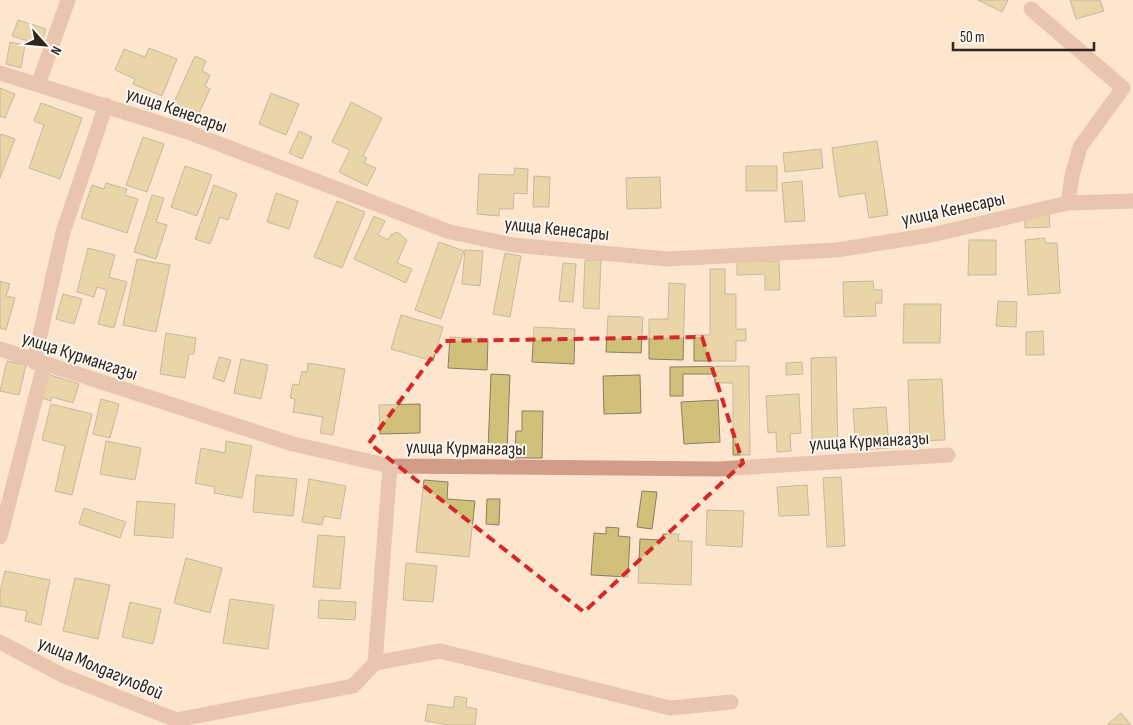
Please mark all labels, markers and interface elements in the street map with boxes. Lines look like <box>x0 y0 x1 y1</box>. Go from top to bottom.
north arrow <box>20 20 70 70</box>
scale bar <box>953 20 1094 52</box>
text: 50 m <box>960 28 985 47</box>
text: N <box>47 43 65 58</box>
street label: улица Кенесары <box>123 82 230 138</box>
street label: улица Кенесары <box>900 187 1007 232</box>
street label: улица Кенесары <box>503 213 610 246</box>
street label: улица Курмангазы <box>19 327 140 386</box>
street label: улица Курмангазы <box>809 427 930 456</box>
street label: улица Курмангазы <box>406 436 526 461</box>
street label: улица Молдагуловой <box>34 632 166 705</box>

